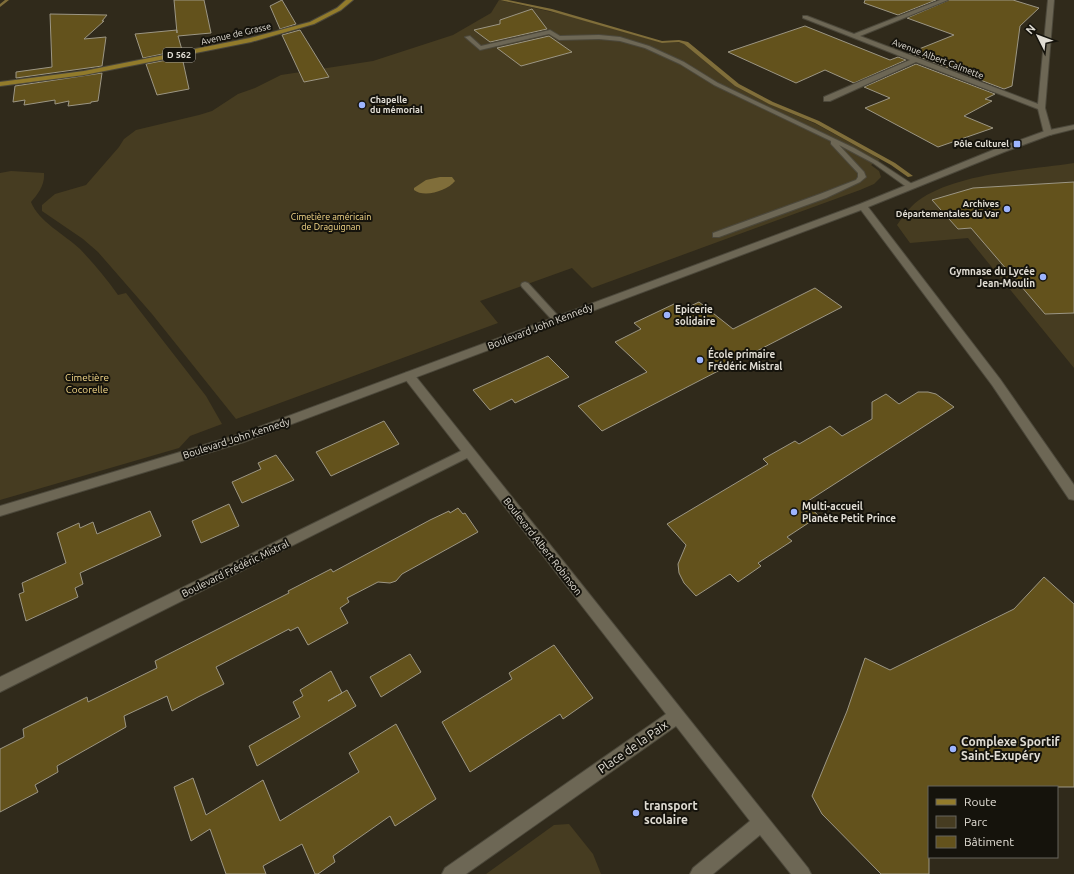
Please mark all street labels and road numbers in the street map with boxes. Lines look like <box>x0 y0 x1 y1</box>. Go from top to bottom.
street label: Avenue de Grasse <box>200 21 272 47</box>
street label: Avenue Albert Calmette <box>891 37 985 81</box>
road number: D 562 <box>163 48 195 62</box>
street label: Boulevard John Kennedy <box>486 301 594 352</box>
street label: Boulevard John Kennedy <box>181 416 291 461</box>
street label: Boulevard Albert Robinson <box>501 495 584 597</box>
street label: Boulevard Frédéric Mistral <box>180 538 291 599</box>
street label: Place de la Paix <box>595 718 670 775</box>

